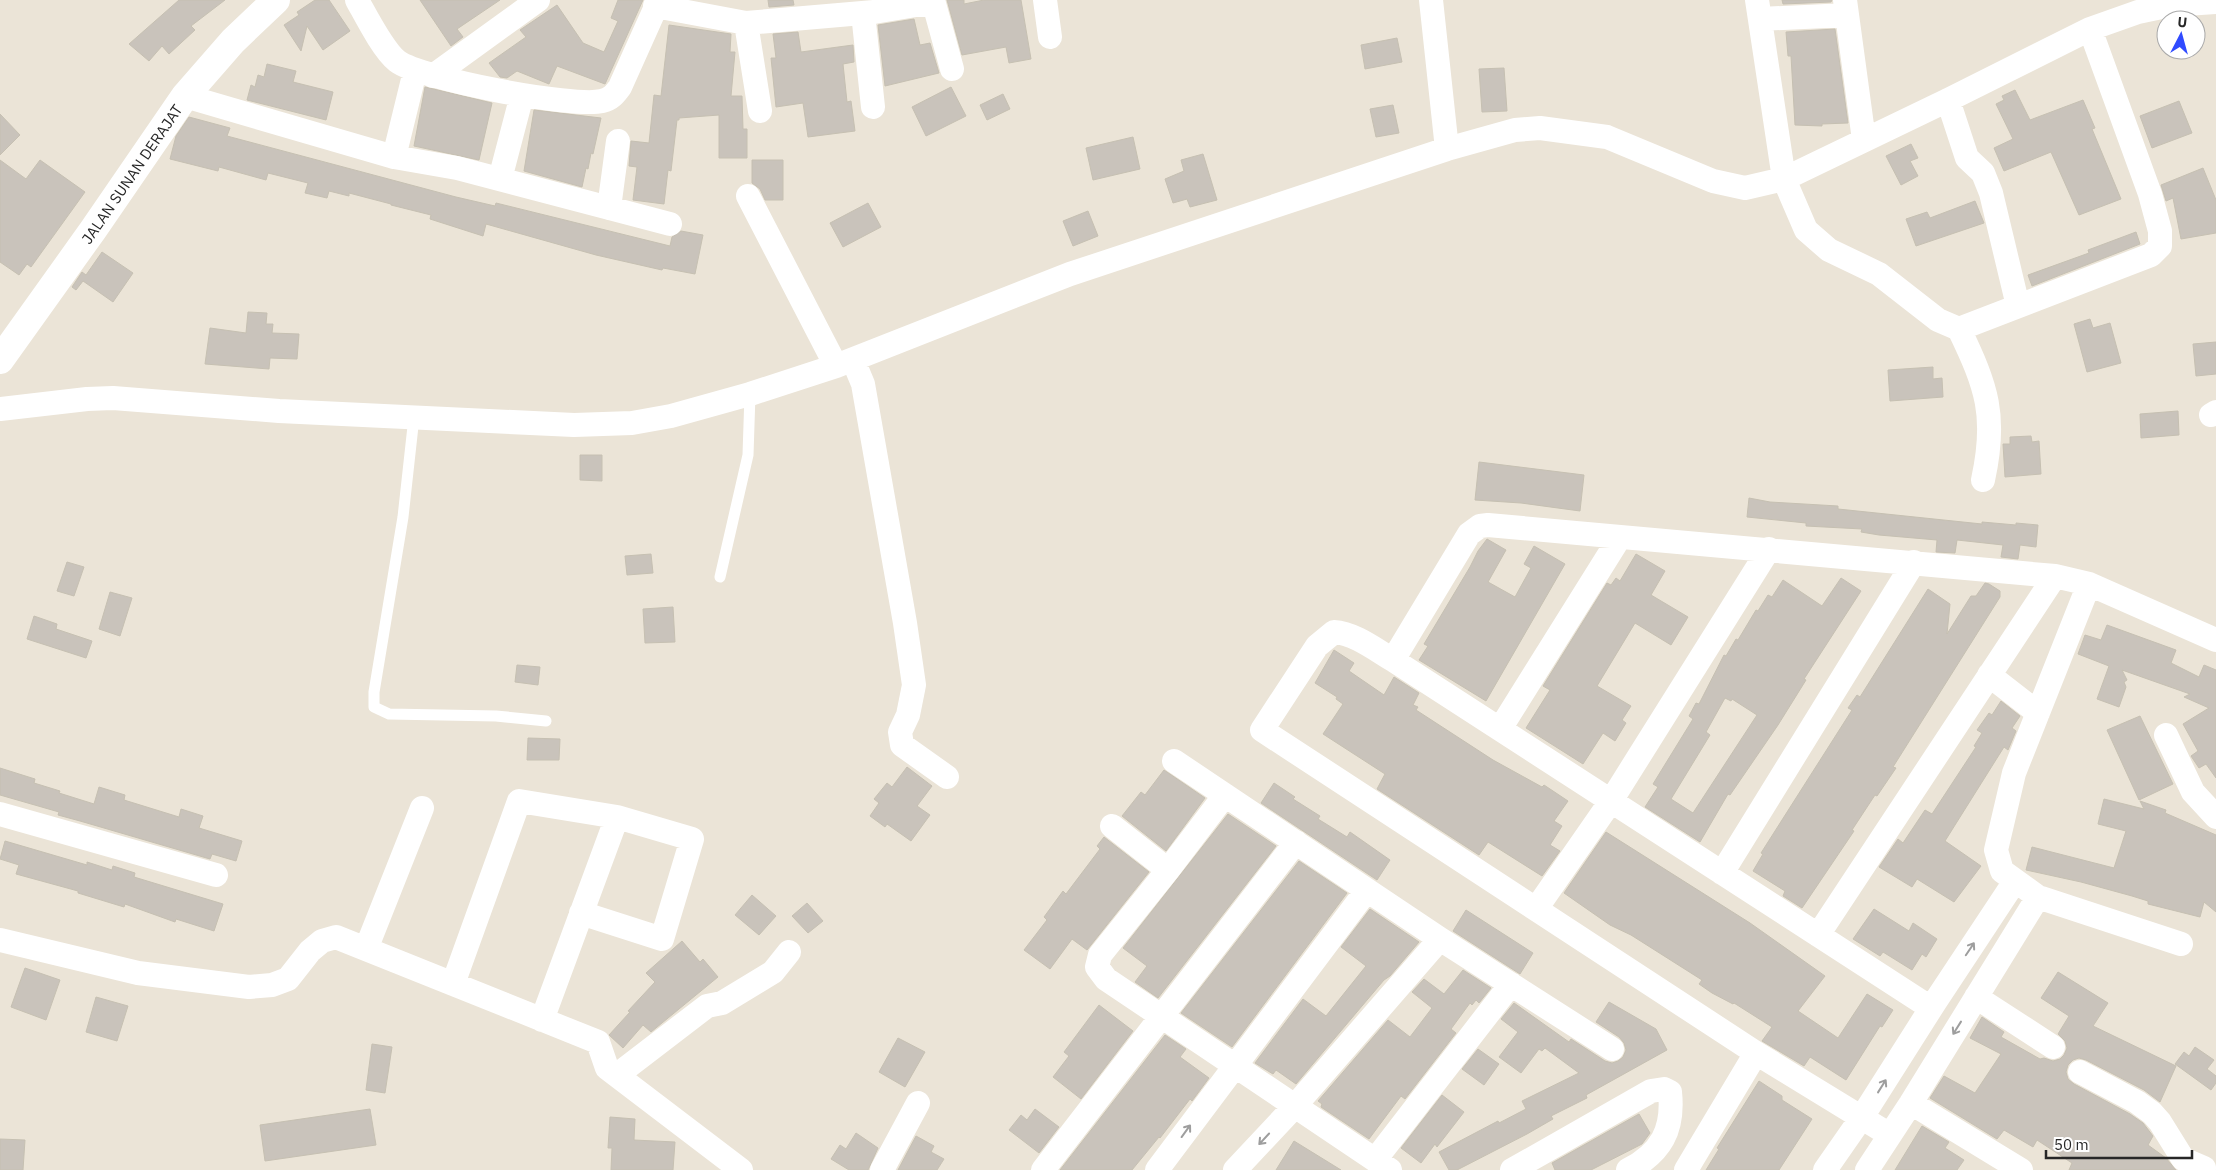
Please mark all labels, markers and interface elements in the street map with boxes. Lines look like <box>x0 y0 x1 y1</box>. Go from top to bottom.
north arrow <box>2156 10 2206 60</box>
text: U <box>2177 13 2188 32</box>
street label: JALAN SUNAN DERAJAT <box>77 100 186 247</box>
one-way arrow <box>1965 943 1975 957</box>
one-way arrow <box>1952 1020 1962 1034</box>
one-way arrow <box>1877 1080 1887 1094</box>
one-way arrow <box>1181 1124 1191 1138</box>
scale bar <box>2046 1128 2192 1160</box>
one-way arrow <box>1258 1132 1270 1145</box>
text: 50 m <box>2054 1135 2089 1154</box>

